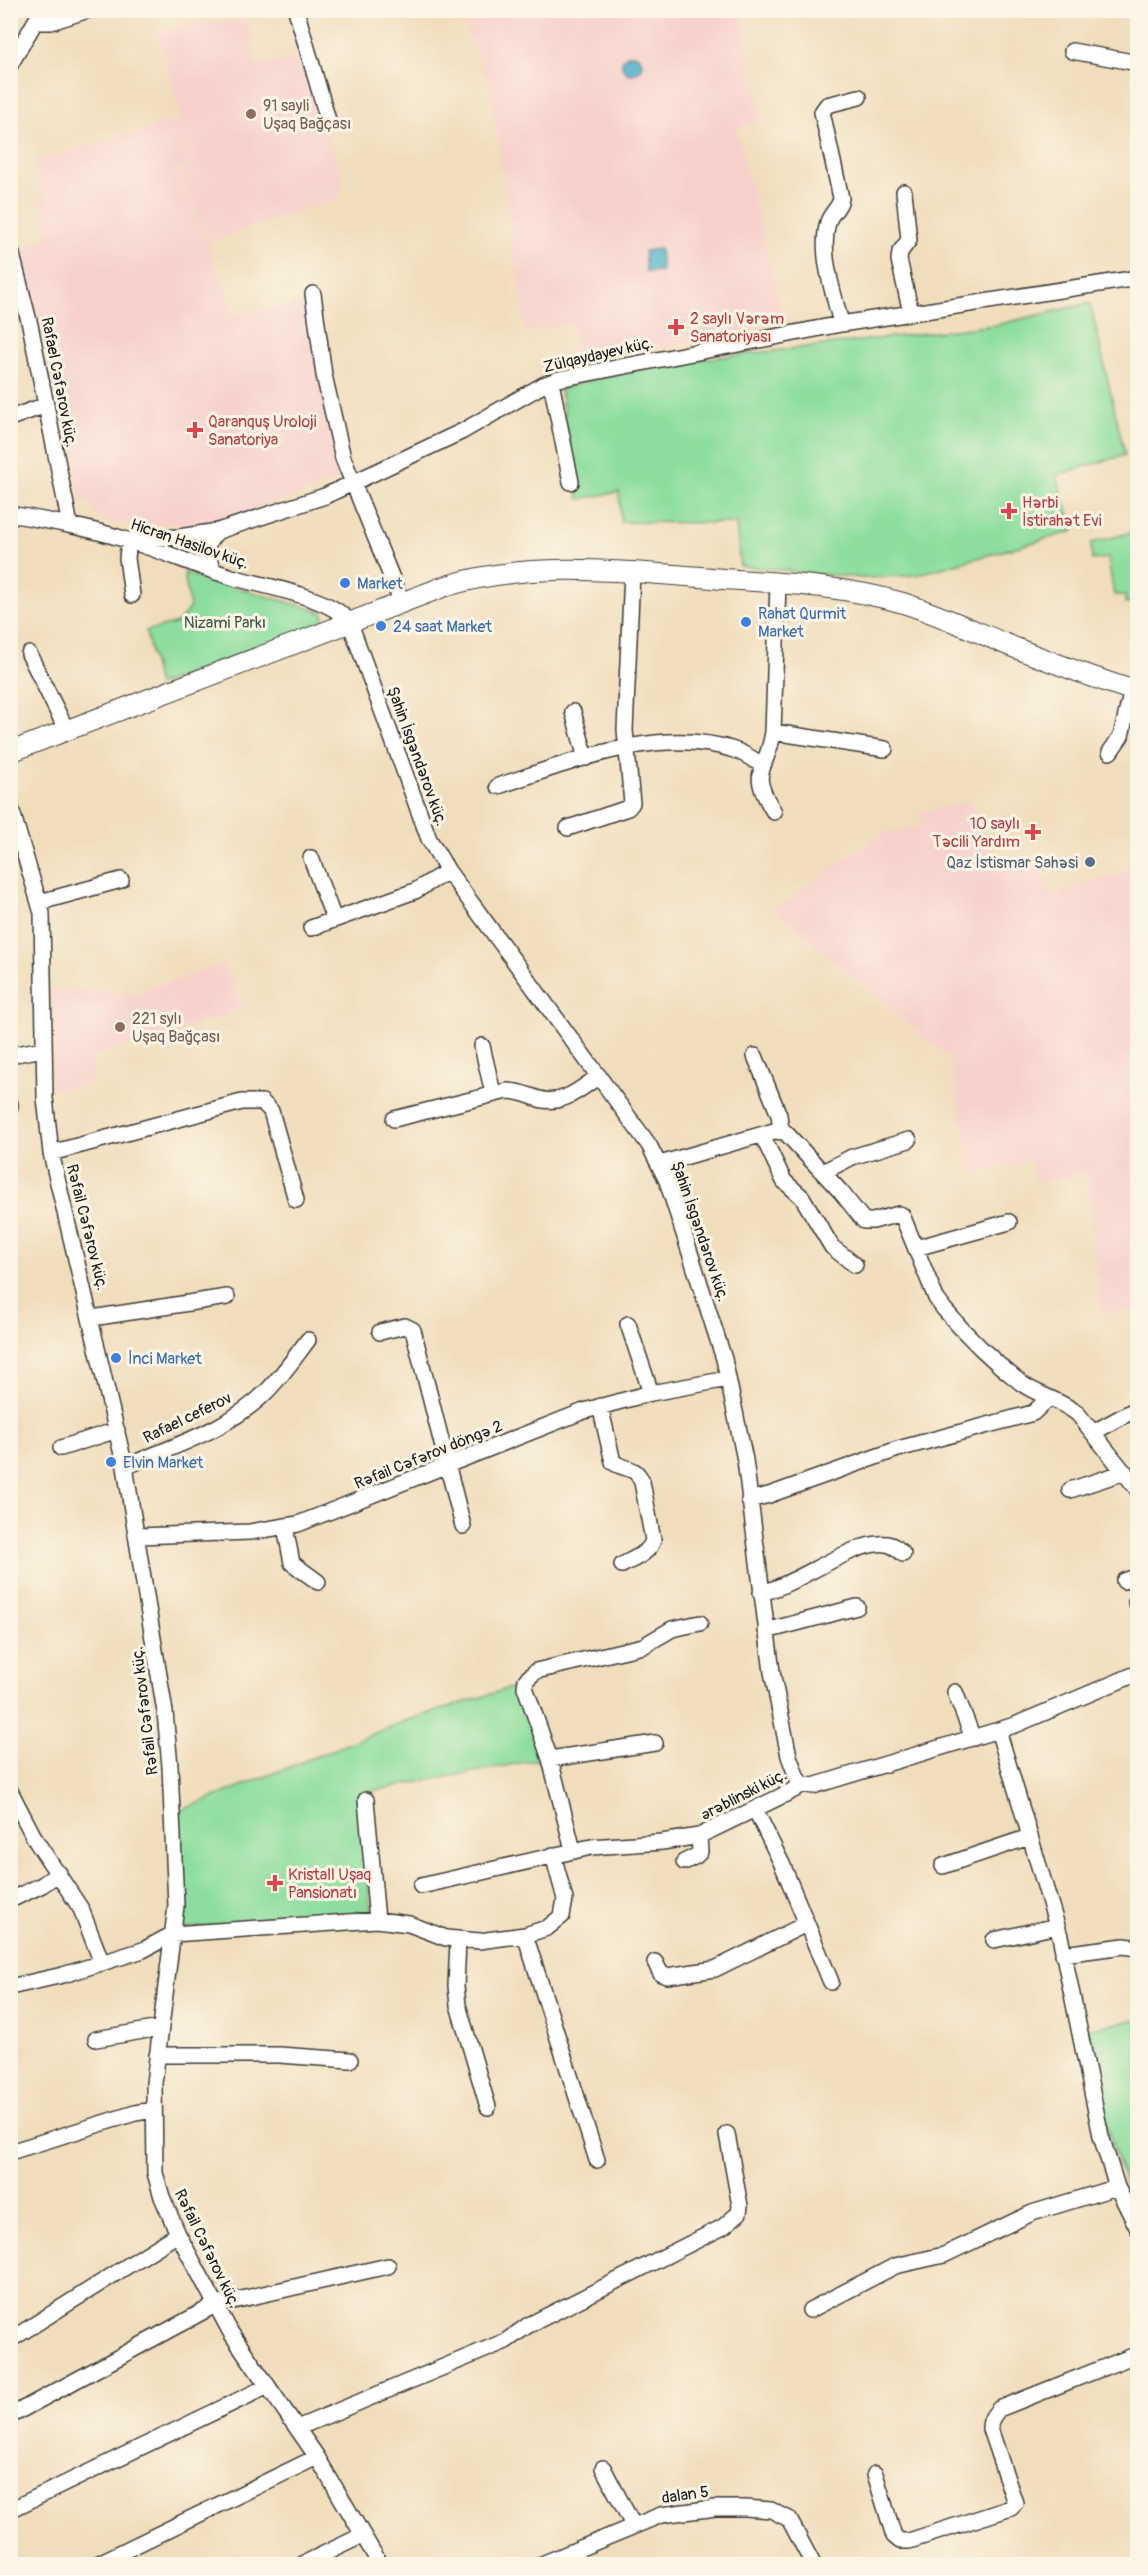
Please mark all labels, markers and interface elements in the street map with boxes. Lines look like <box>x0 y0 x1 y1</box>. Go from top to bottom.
place label: 91 sayli Uşaq Bağçası <box>263 96 351 134</box>
marker: 91 sayli Uşaq Bağçası <box>244 107 258 121</box>
place label: 2 saylı Vərəm Sanatoriyası <box>690 309 784 347</box>
street label: Rafael Cəfərov küç. <box>37 315 81 449</box>
marker: 2 saylı Vərəm Sanatoriyası <box>667 318 685 336</box>
street label: Zülqaydayev küç. <box>541 333 655 377</box>
place label: Qaranquş Uroloji Sanatoriya <box>208 412 317 450</box>
marker: Qaranquş Uroloji Sanatoriya <box>186 421 204 439</box>
place label: Hərbi İstirahət Evi <box>1022 493 1102 531</box>
marker: Hərbi İstirahət Evi <box>1000 502 1018 520</box>
street label: Hicran Hasilov küç. <box>128 514 251 574</box>
place label: Market <box>357 574 403 594</box>
marker: Market <box>338 576 352 590</box>
place label: Rahat Qurmit Market <box>758 604 847 642</box>
park label: Nizami Parkı <box>184 613 266 633</box>
marker: Rahat Qurmit Market <box>739 615 753 629</box>
place label: 24 saat Market <box>393 617 492 637</box>
marker: 24 saat Market <box>374 619 388 633</box>
street label: Şahin İsgəndərov küç. <box>383 684 452 829</box>
place label: 10 saylı Təcili Yardım <box>933 814 1020 852</box>
marker: 10 saylı Təcili Yardım <box>1024 823 1042 841</box>
place label: Qaz İstismar Sahəsi <box>946 853 1078 873</box>
marker: Qaz İstismar Sahəsi <box>1083 855 1097 869</box>
place label: 221 sylı Uşaq Bağçası <box>132 1009 220 1047</box>
marker: 221 sylı Uşaq Bağçası <box>113 1020 127 1034</box>
street label: Şahin İsgəndərov küç. <box>667 1159 733 1304</box>
street label: Rəfail Cəfərov küç. <box>62 1162 112 1292</box>
place label: İnci Market <box>128 1349 202 1369</box>
marker: İnci Market <box>109 1351 123 1365</box>
street label: Rafael ceferov <box>140 1388 235 1448</box>
street label: Rəfail Cəfərov döngə 2 <box>351 1416 506 1494</box>
place label: Elvin Market <box>123 1453 204 1473</box>
marker: Elvin Market <box>104 1455 118 1469</box>
street label: Rəfail Cəfərov küç. <box>127 1646 163 1776</box>
street label: Ərəblinski küç. <box>697 1765 790 1825</box>
place label: Kristall Uşaq Pansionatı <box>288 1865 372 1903</box>
marker: Kristall Uşaq Pansionatı <box>266 1874 284 1892</box>
street label: Rəfail Cəfərov küç. <box>170 2186 244 2311</box>
street label: dalan 5 <box>660 2482 710 2508</box>

